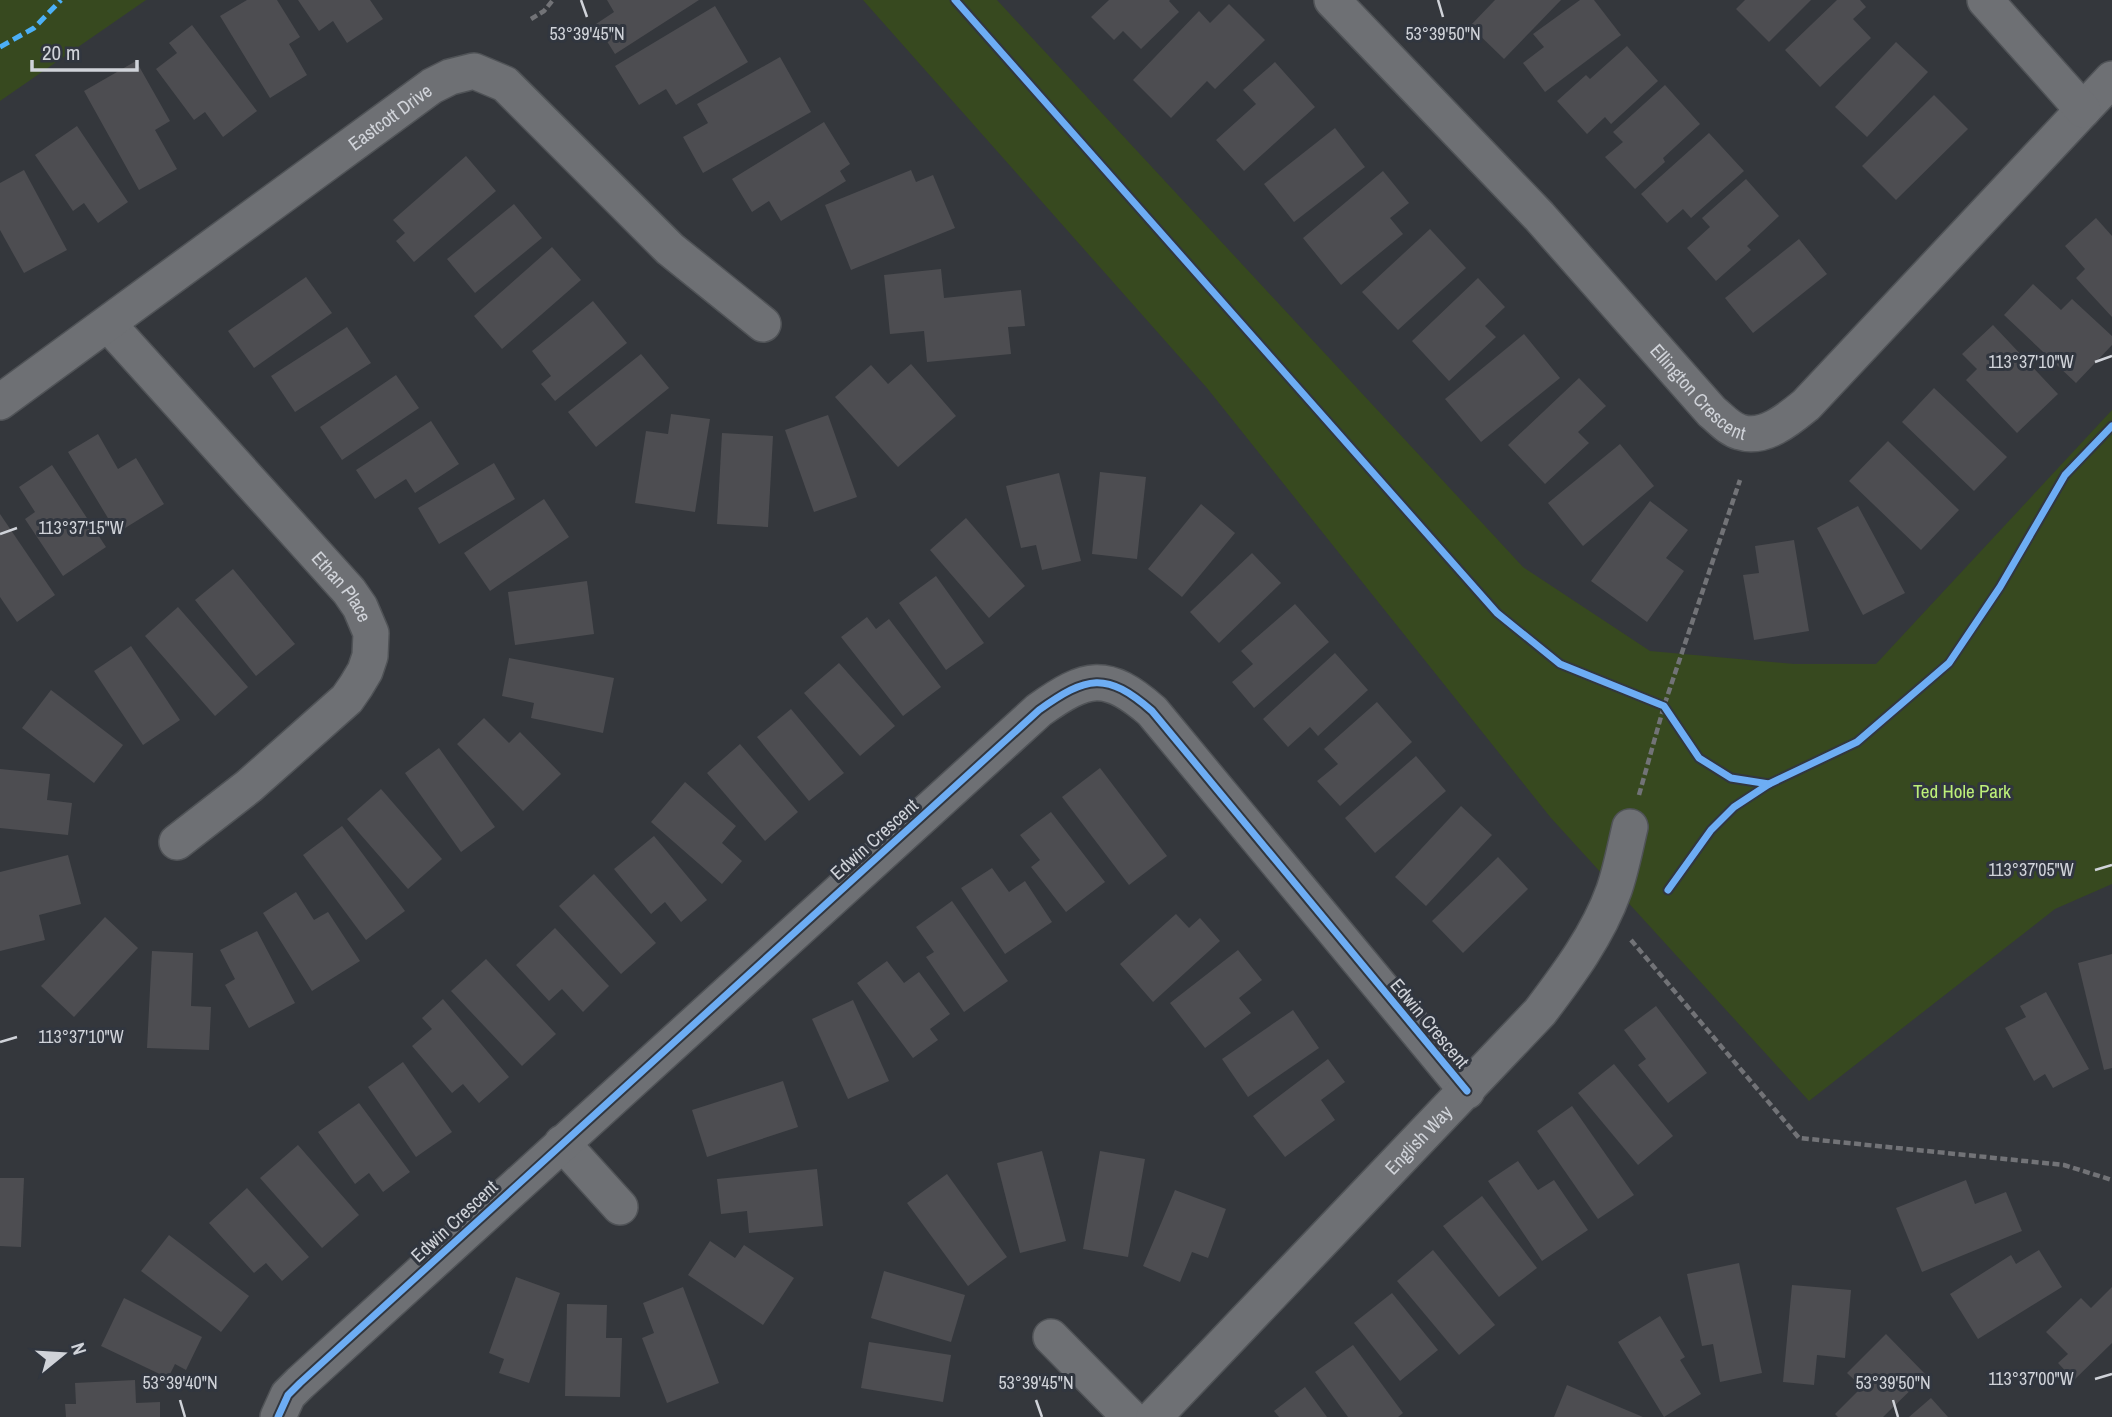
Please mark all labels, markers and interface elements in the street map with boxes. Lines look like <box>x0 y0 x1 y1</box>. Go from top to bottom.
text: 53°39'45"N <box>549 21 625 46</box>
text: 53°39'50"N <box>1405 21 1481 46</box>
scale bar <box>32 28 136 72</box>
text: 20 m <box>42 38 80 67</box>
street label: Eastcott Drive <box>343 77 437 156</box>
street label: Ellington Crescent <box>1644 338 1749 446</box>
text: 113°37'10"W <box>1988 349 2074 374</box>
text: 113°37'15"W <box>38 515 124 540</box>
street label: Ethan Place <box>306 545 378 626</box>
park label: Ted Hole Park <box>1913 778 2011 804</box>
street label: Edwin Crescent <box>824 792 924 885</box>
text: 113°37'05"W <box>1988 857 2074 882</box>
street label: Edwin Crescent <box>1385 973 1476 1074</box>
text: 113°37'10"W <box>38 1024 124 1049</box>
street label: English Way <box>1379 1099 1458 1180</box>
street label: Edwin Crescent <box>405 1174 504 1268</box>
north arrow <box>28 1319 98 1389</box>
text: N <box>65 1339 93 1358</box>
text: 113°37'00"W <box>1988 1366 2074 1391</box>
text: 53°39'40"N <box>142 1370 218 1395</box>
text: 53°39'45"N <box>998 1370 1074 1395</box>
text: 53°39'50"N <box>1855 1370 1931 1395</box>

